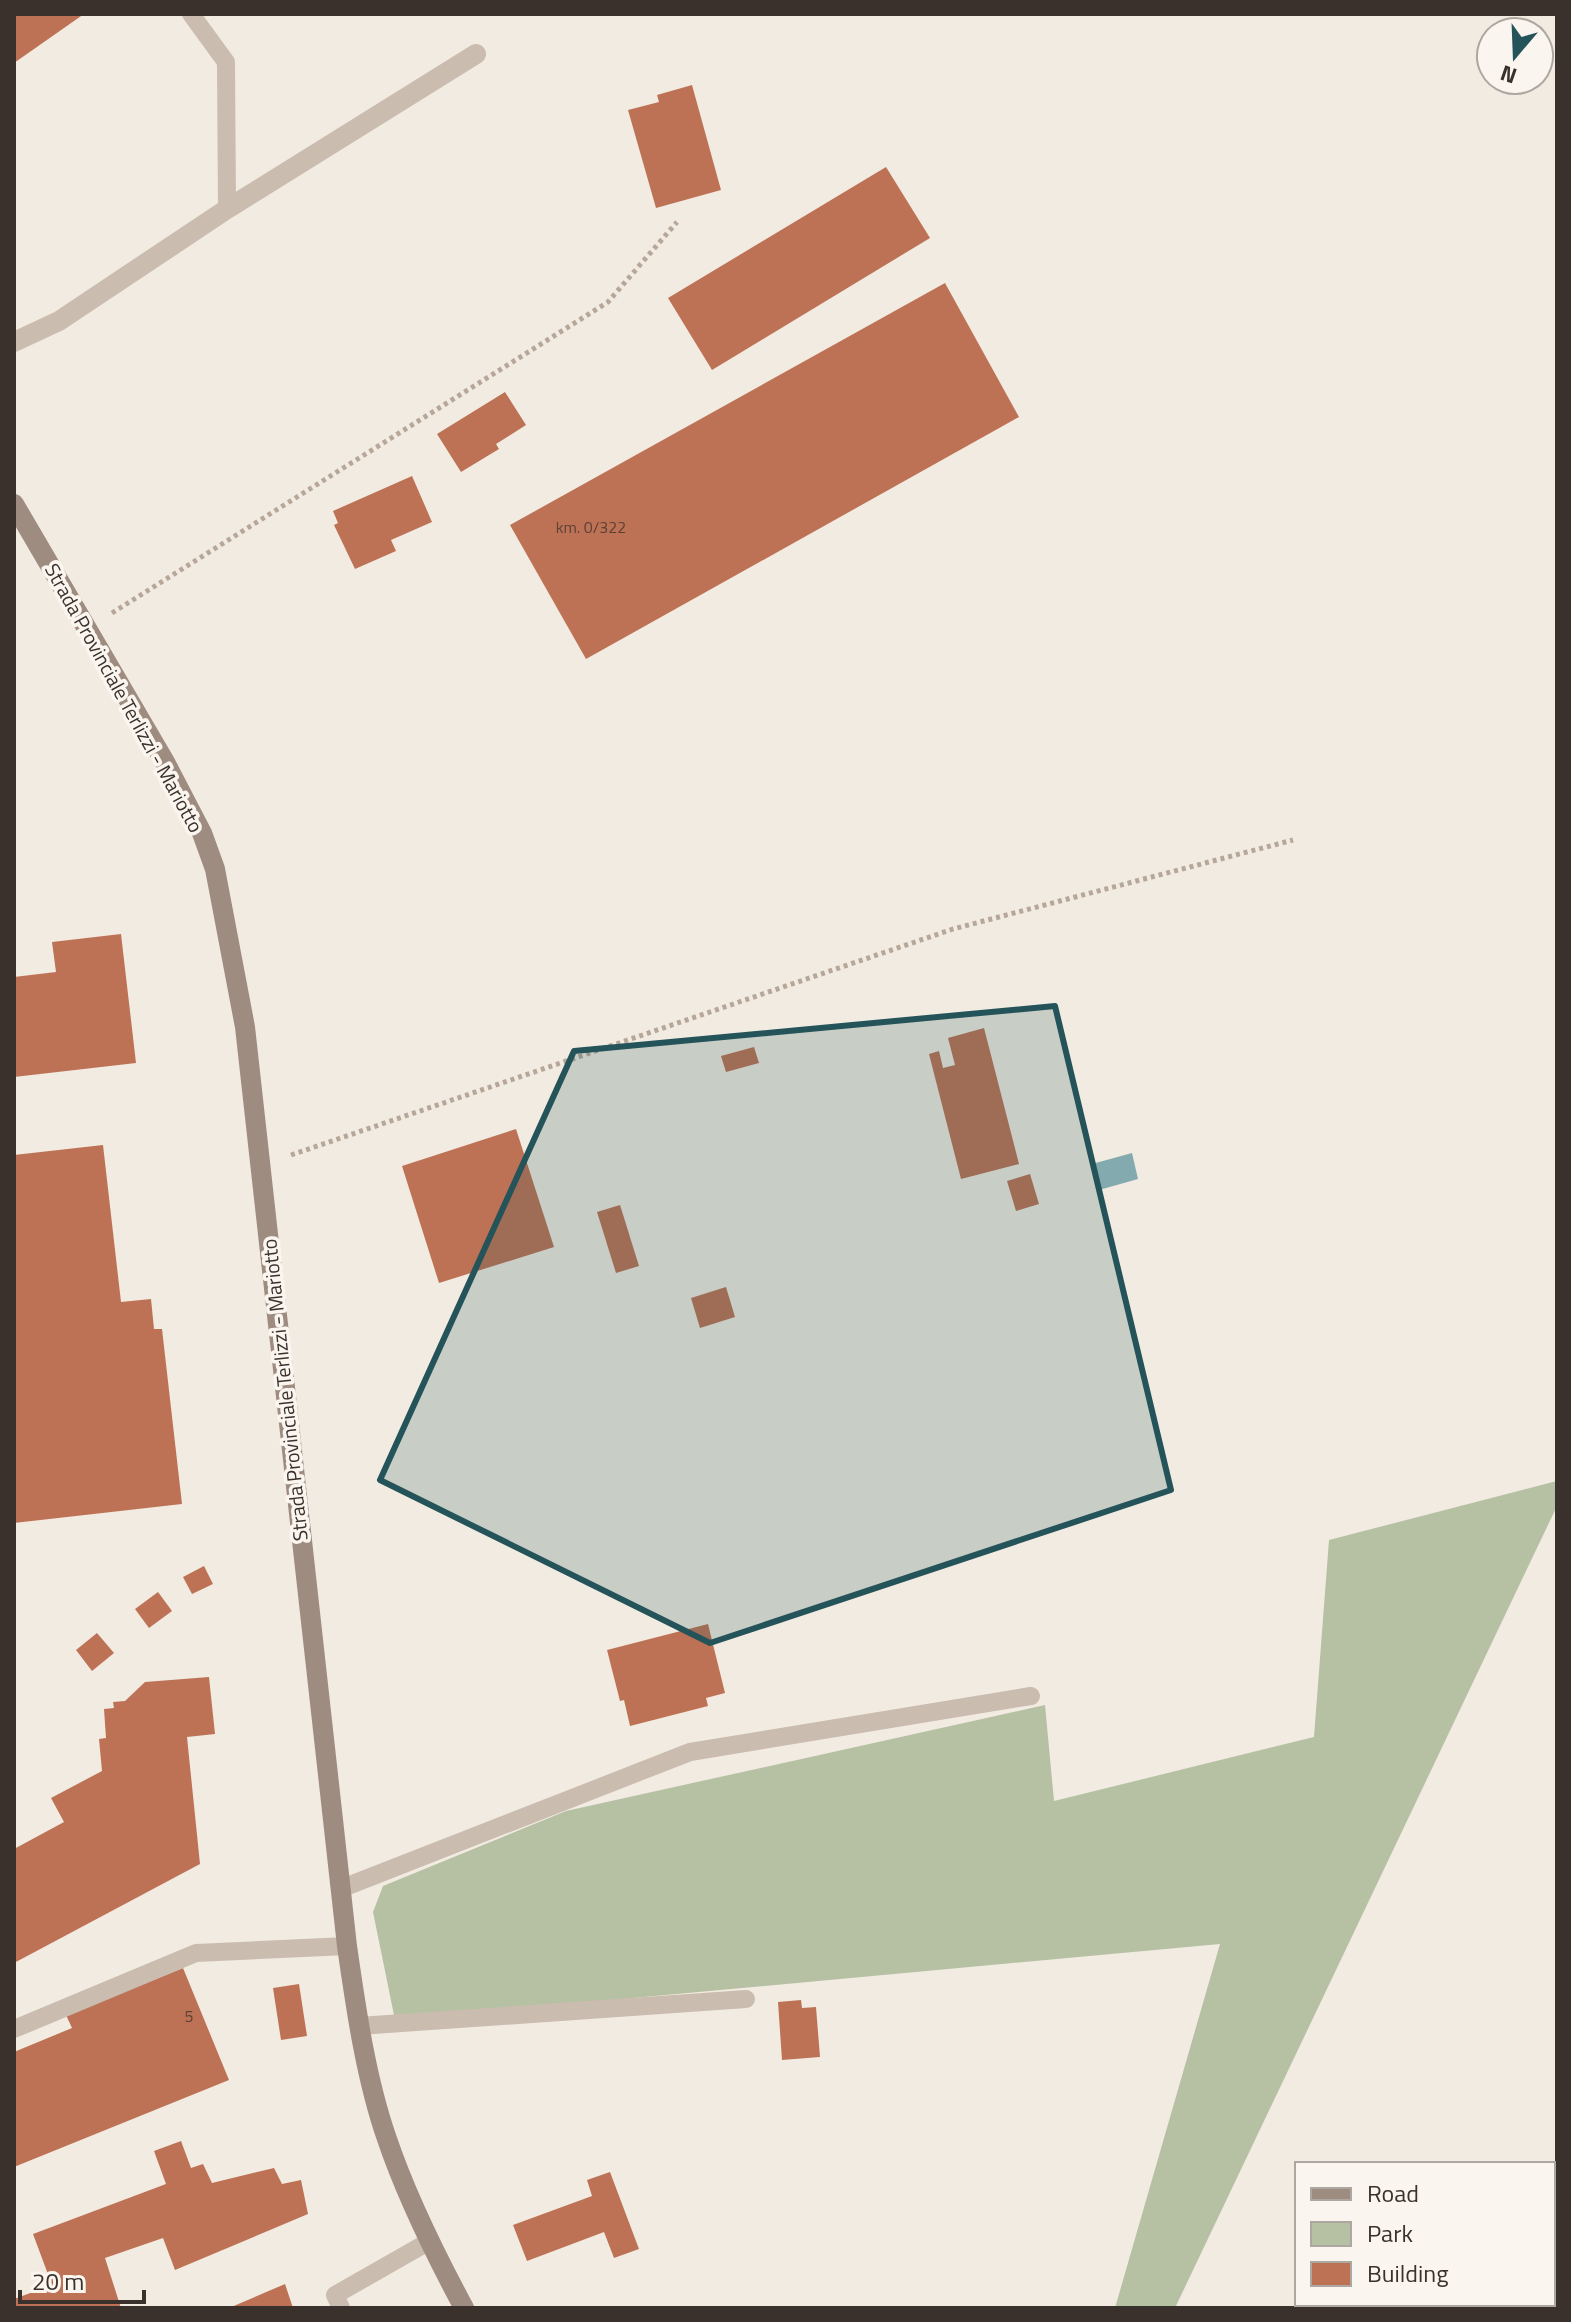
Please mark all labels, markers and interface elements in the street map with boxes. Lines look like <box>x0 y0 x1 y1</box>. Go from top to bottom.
north arrow <box>1475 16 1555 96</box>
text: N <box>1496 56 1521 93</box>
house number: km. 0/322 <box>556 515 626 539</box>
street label: Strada Provinciale Terlizzi - Mariotto <box>37 557 212 838</box>
street label: Strada Provinciale Terlizzi - Mariotto <box>253 1237 316 1543</box>
house number: 5 <box>185 2004 194 2028</box>
legend <box>1295 2162 1555 2306</box>
text: Road <box>1367 2175 1419 2211</box>
text: Park <box>1367 2215 1413 2251</box>
scale bar <box>20 2254 144 2304</box>
text: Building <box>1367 2255 1449 2291</box>
text: 20 m <box>32 2263 84 2299</box>

